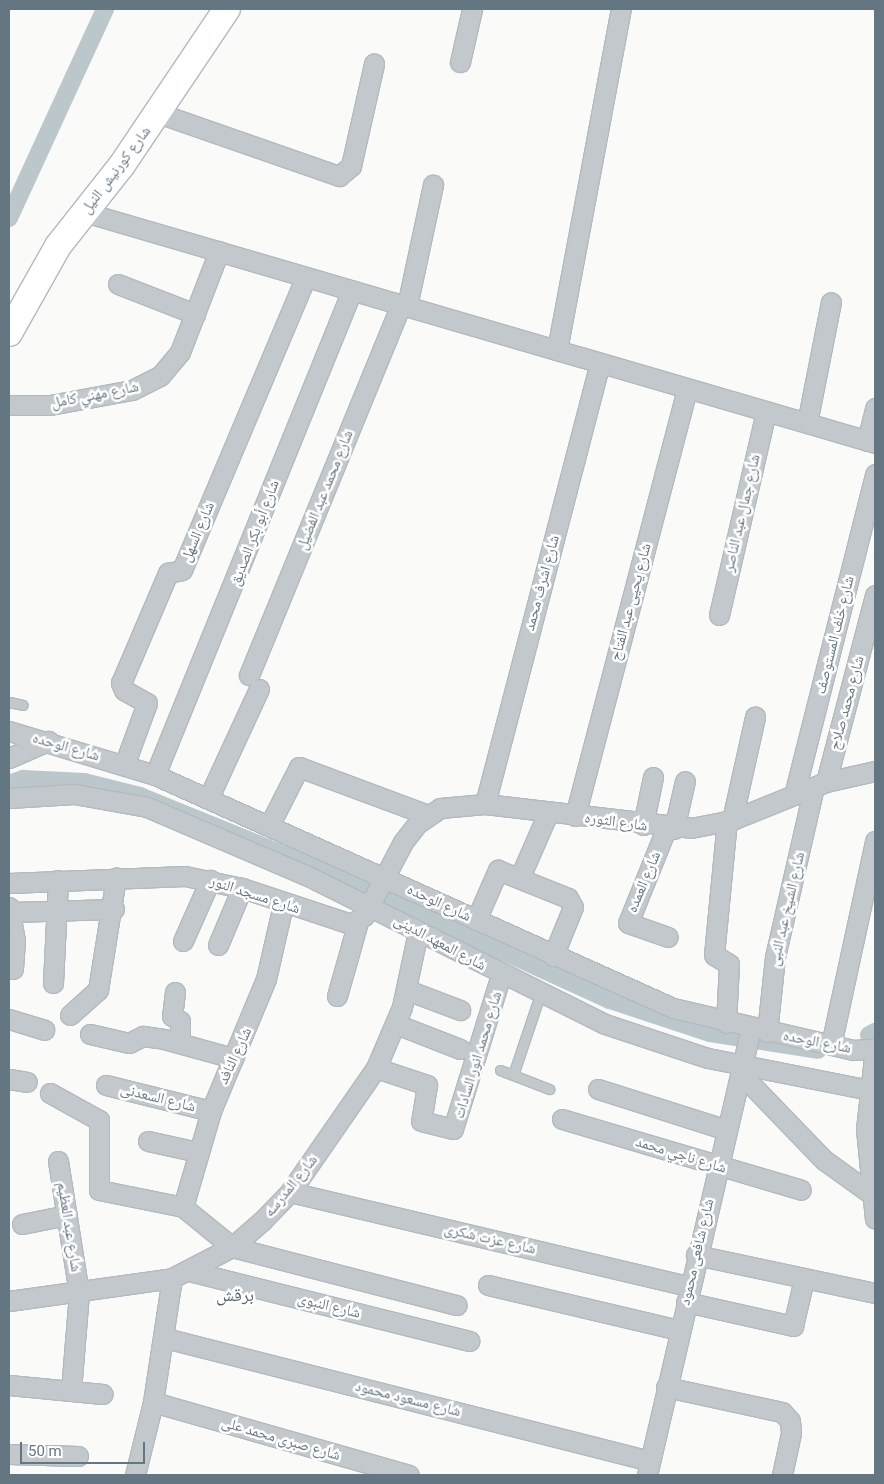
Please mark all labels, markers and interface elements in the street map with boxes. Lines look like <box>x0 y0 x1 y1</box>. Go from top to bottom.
street label: شارع كورنيش النيل <box>77 123 155 217</box>
street label: شارع مهني كامل <box>50 378 140 412</box>
street label: شارع محمد عبد الفضيل <box>293 428 357 552</box>
street label: شارع جمال عبد الناصر <box>720 453 764 573</box>
street label: شارع أبو بكر الصديق <box>227 478 283 588</box>
street label: شارع السهل <box>177 499 219 565</box>
street label: شارع اشرف محمد <box>521 533 563 633</box>
street label: شارع يحيى عبد الفتاح <box>607 541 655 663</box>
street label: شارع خلف المستوصف <box>812 574 858 696</box>
street label: شارع محمد صلاح <box>826 654 868 752</box>
street label: شارع الوحده <box>30 729 102 765</box>
street label: شارع الثوره <box>583 809 649 835</box>
street label: شارع العمده <box>623 849 665 915</box>
street label: شارع الشيخ عبد النبى <box>765 850 809 968</box>
street label: شارع مسجد النور <box>208 872 302 918</box>
street label: شارع الوحده <box>404 880 474 926</box>
street label: شارع المعهد الدينى <box>391 911 489 975</box>
street label: شارع محمد انور السادات <box>450 989 506 1121</box>
street label: شارع النافد <box>214 1025 256 1087</box>
street label: شارع الوحده <box>782 1027 852 1057</box>
street label: شارع السعدنى <box>119 1080 197 1116</box>
street label: شارع ناجي محمد <box>633 1133 729 1177</box>
street label: شارع المدرسه <box>260 1151 322 1221</box>
street label: شارع عبد العظيم <box>53 1181 85 1273</box>
street label: شارع شافعى محمود <box>676 1197 718 1307</box>
street label: شارع عزت شكرى <box>443 1220 537 1258</box>
district label: برقش <box>216 1284 254 1306</box>
street label: شارع النبوى <box>296 1290 362 1322</box>
street label: شارع مسعود محمود <box>353 1377 463 1421</box>
street label: شارع صبرى محمد على <box>219 1413 343 1465</box>
scale bar <box>22 1432 148 1464</box>
text: 50 m <box>28 1442 62 1460</box>

